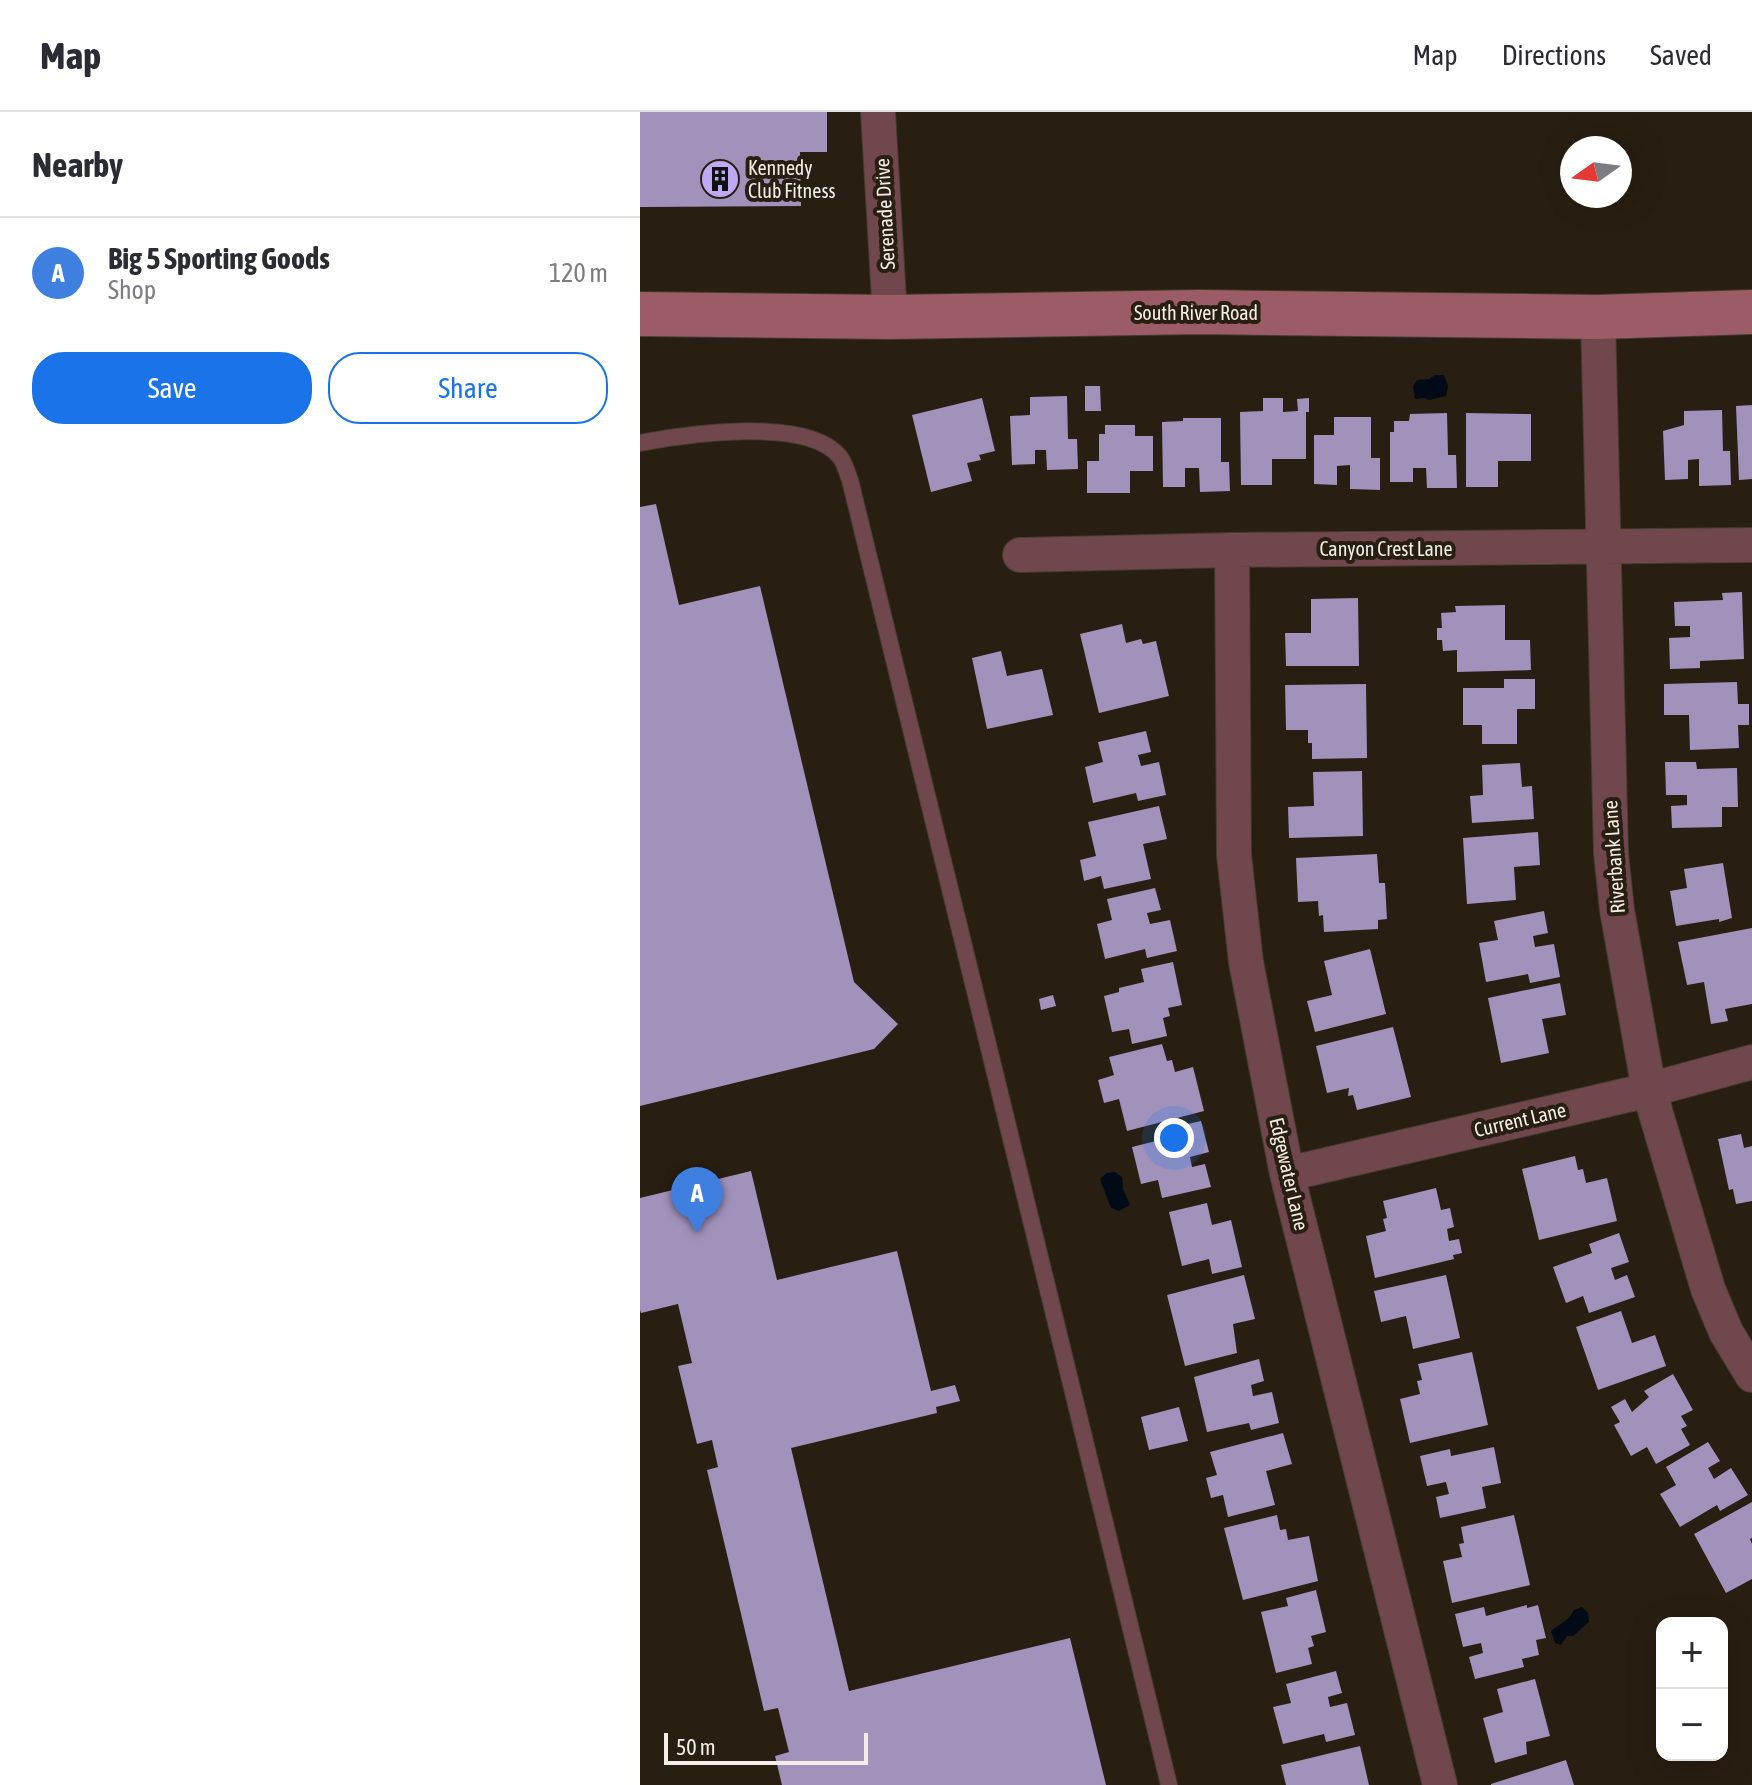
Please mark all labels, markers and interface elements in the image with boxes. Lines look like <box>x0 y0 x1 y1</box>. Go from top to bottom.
text: Map <box>40 34 101 77</box>
text: Map <box>1413 39 1458 71</box>
text: Directions <box>1502 39 1606 71</box>
text: Saved <box>1650 39 1712 71</box>
north arrow <box>1560 136 1632 208</box>
text: Nearby <box>32 145 123 184</box>
place label: Kennedy Club Fitness <box>748 156 836 202</box>
building icon: Kennedy Club Fitness <box>699 158 741 200</box>
street label: Serenade Drive <box>870 158 899 270</box>
text: Big 5 Sporting Goods <box>108 241 330 275</box>
text: A <box>52 258 64 288</box>
text: 120 m <box>549 258 608 288</box>
text: Shop <box>108 275 156 305</box>
street label: South River Road <box>1134 301 1258 324</box>
button: Save <box>32 352 312 424</box>
button: Share <box>328 352 608 424</box>
street label: Canyon Crest Lane <box>1319 537 1453 560</box>
street label: Riverbank Lane <box>1598 800 1629 914</box>
street label: Current Lane <box>1472 1098 1568 1141</box>
street label: Edgewater Lane <box>1265 1115 1314 1233</box>
your location <box>1154 1118 1194 1158</box>
pin: A <box>671 1167 723 1233</box>
map controls <box>1656 1617 1728 1761</box>
button: + <box>1656 1617 1728 1689</box>
button: − <box>1656 1689 1728 1761</box>
scale bar <box>664 1729 868 1765</box>
text: 50 m <box>676 1734 716 1760</box>

